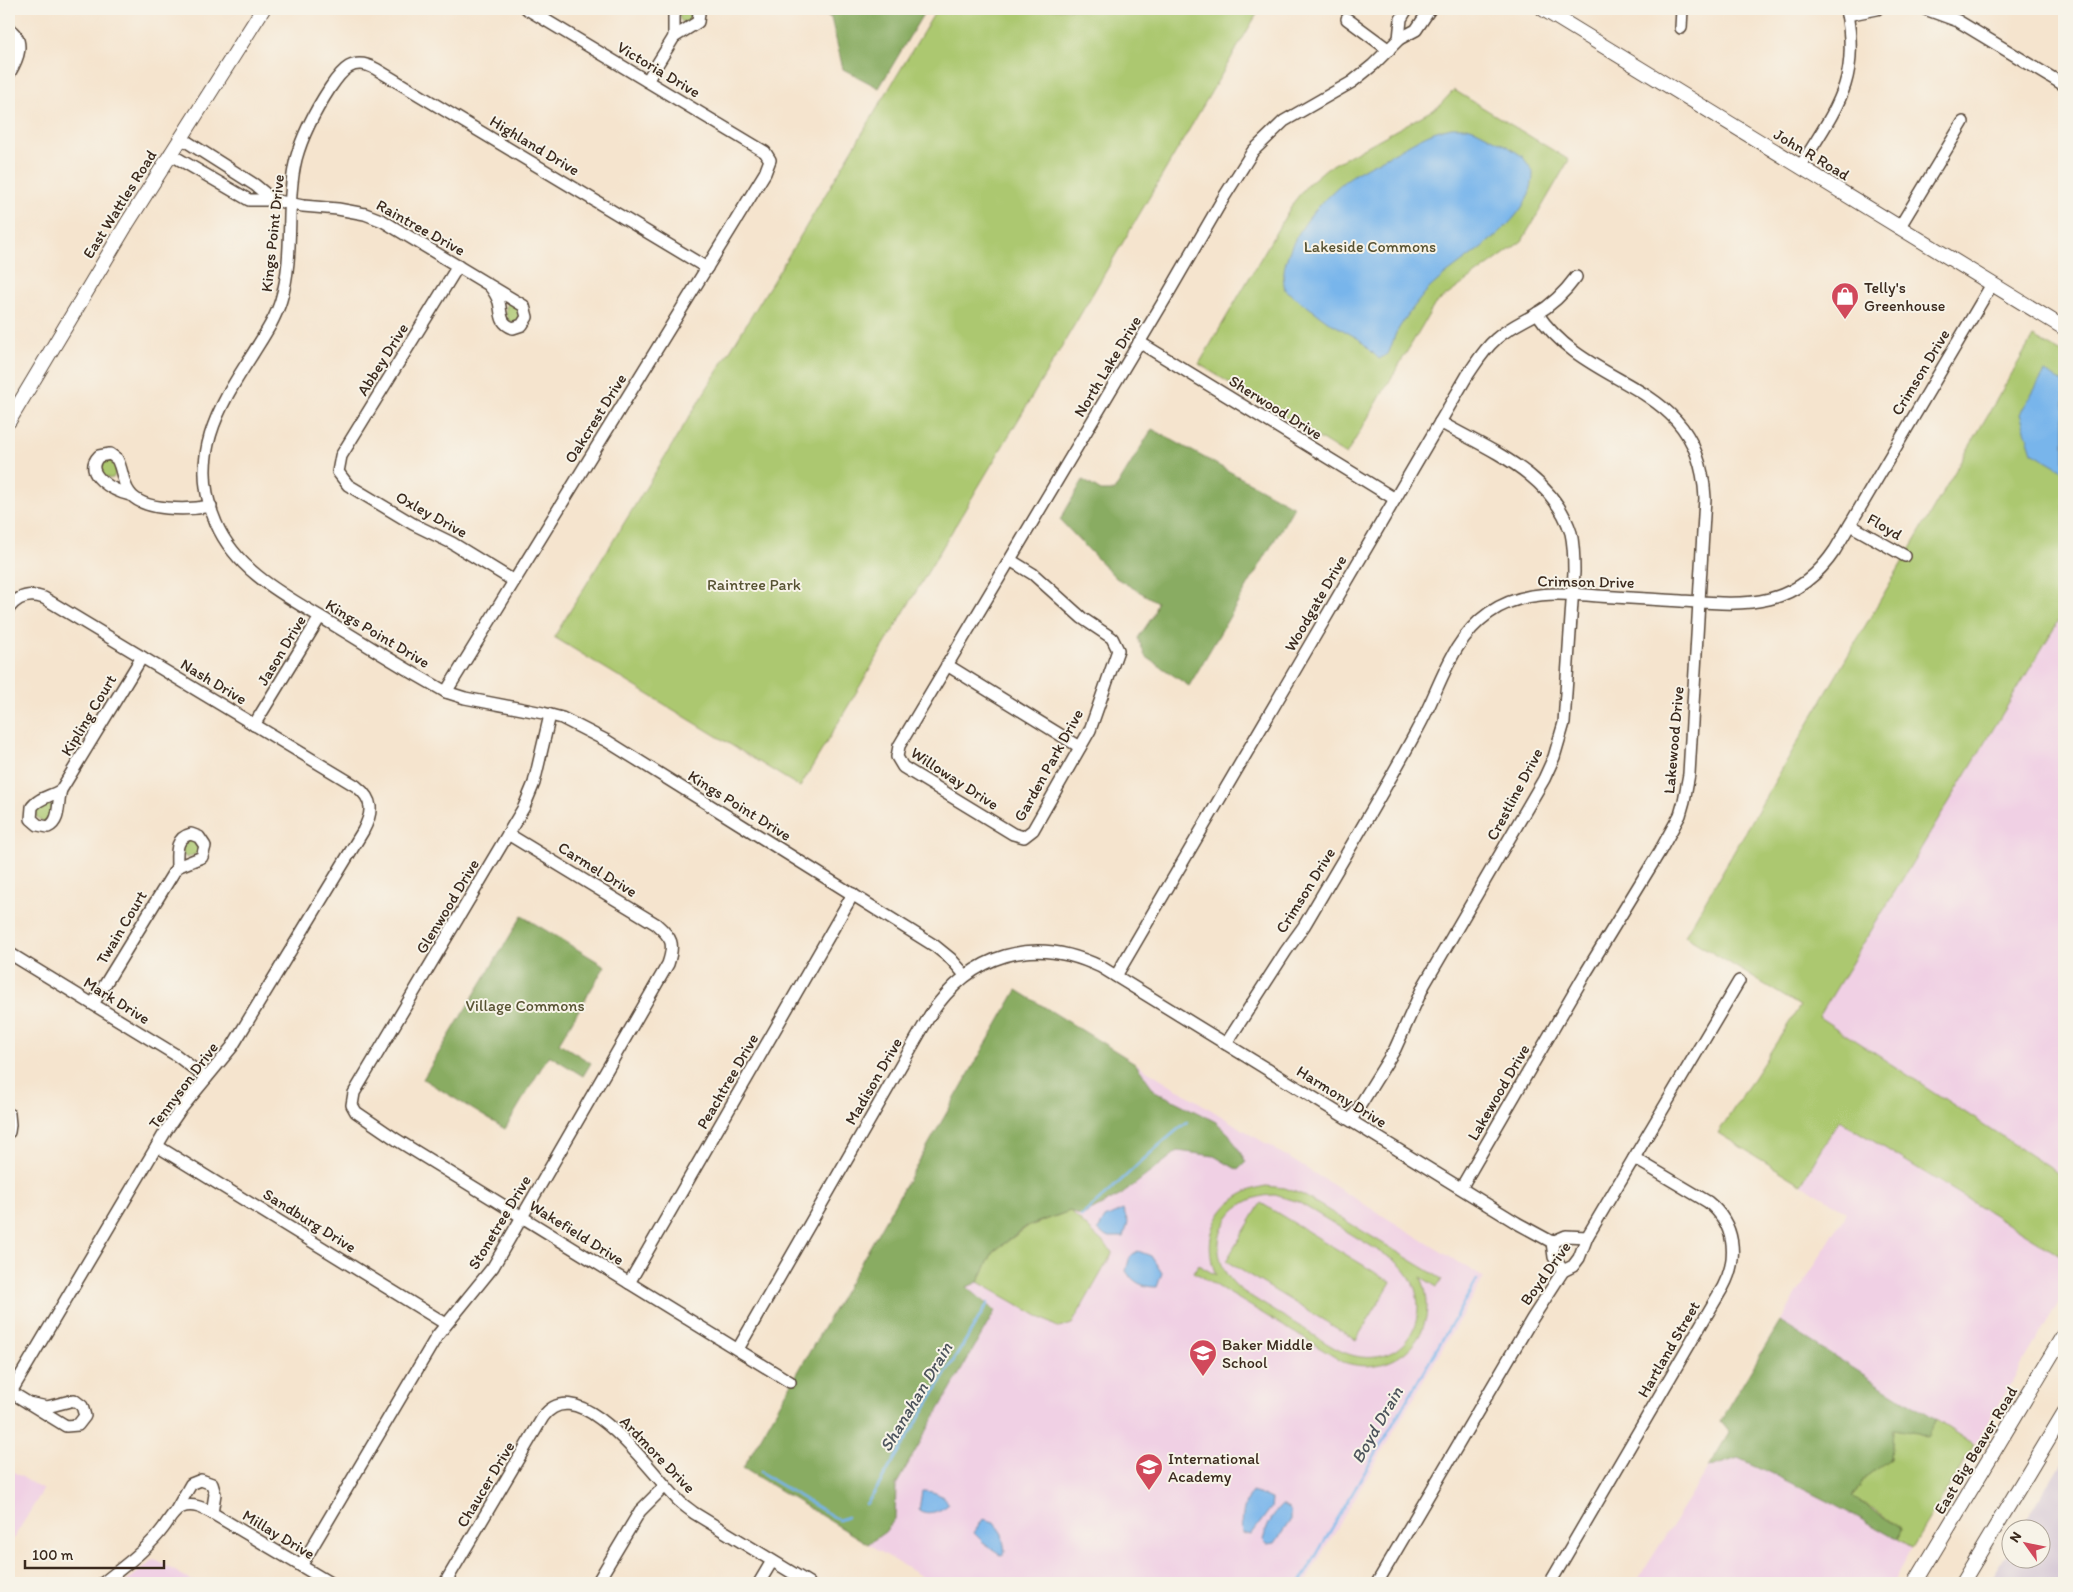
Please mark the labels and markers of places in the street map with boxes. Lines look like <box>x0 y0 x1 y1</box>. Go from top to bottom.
place label: Telly's Greenhouse <box>1864 278 1945 315</box>
shop icon: Telly's Greenhouse <box>1830 281 1860 320</box>
place label: Baker Middle School <box>1222 1335 1313 1372</box>
school or university icon: Baker Middle School <box>1188 1338 1218 1377</box>
place label: International Academy <box>1168 1449 1260 1486</box>
school or university icon: International Academy <box>1134 1452 1164 1491</box>

